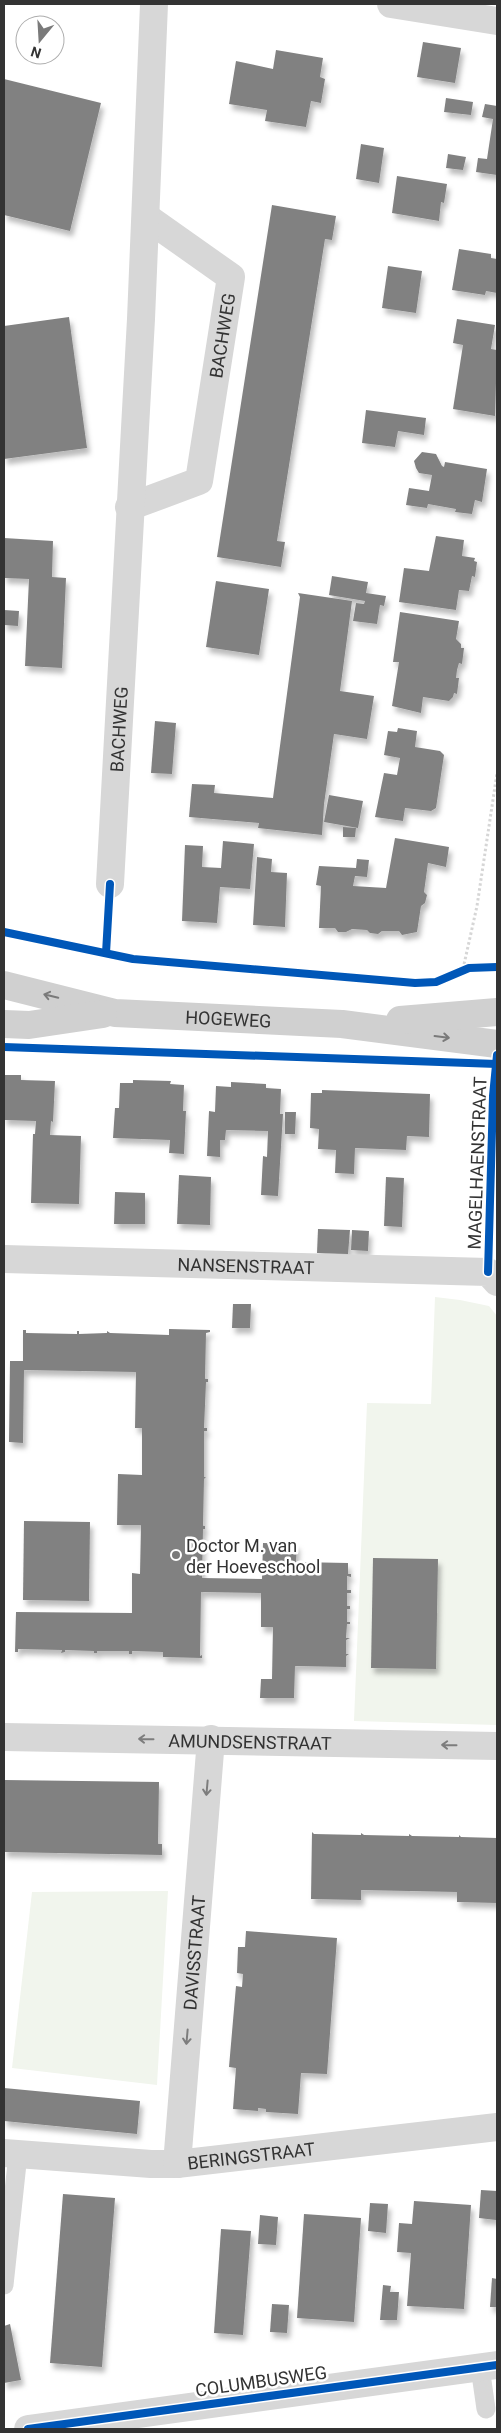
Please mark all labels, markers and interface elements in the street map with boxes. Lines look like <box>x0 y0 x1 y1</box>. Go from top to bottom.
north arrow <box>15 15 65 65</box>
text: N <box>29 43 43 62</box>
street label: BACHWEG <box>205 291 239 380</box>
street label: BACHWEG <box>106 686 131 773</box>
one-way arrow <box>43 991 59 1000</box>
street label: HOGEWEG <box>185 1006 272 1031</box>
one-way arrow <box>434 1032 450 1042</box>
street label: MAGELHAENSTRAAT <box>463 1076 491 1250</box>
street label: NANSENSTRAAT <box>177 1253 315 1278</box>
place label: Doctor M. van der Hoeveschool <box>186 1535 320 1577</box>
marker: Doctor M. van der Hoeveschool <box>170 1549 182 1561</box>
street label: AMUNDSENSTRAAT <box>168 1730 332 1753</box>
one-way arrow <box>138 1734 154 1744</box>
one-way arrow <box>441 1740 457 1749</box>
one-way arrow <box>202 1780 212 1796</box>
street label: DAVISSTRAAT <box>179 1894 209 2011</box>
one-way arrow <box>182 2029 191 2045</box>
street label: BERINGSTRAAT <box>186 2138 316 2173</box>
street label: COLUMBUSWEG <box>194 2361 328 2401</box>

